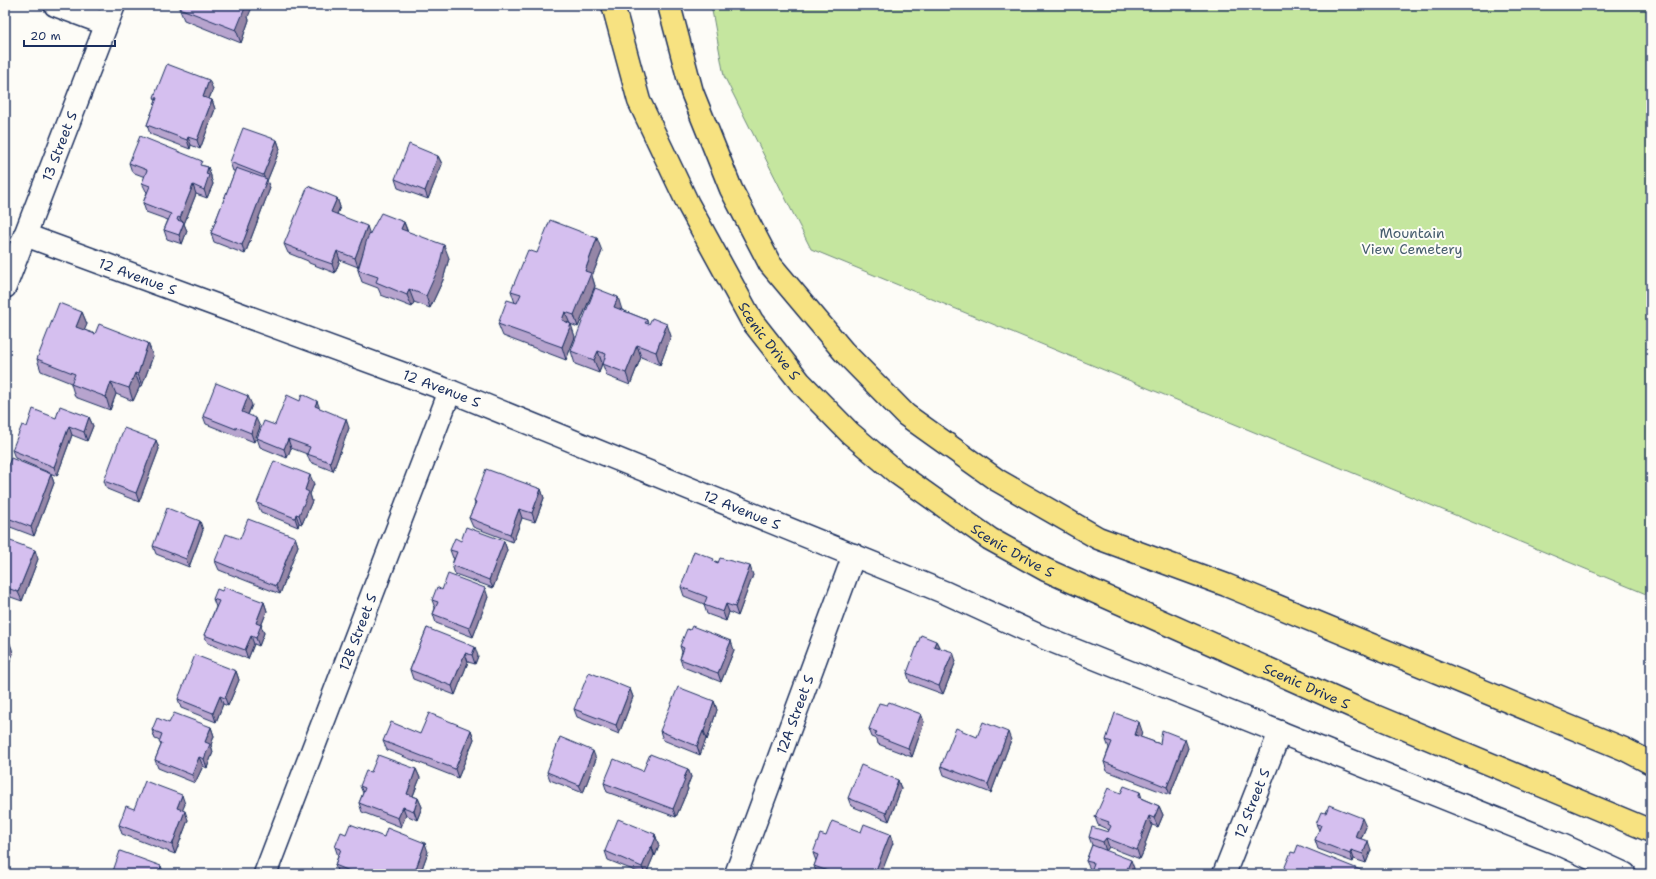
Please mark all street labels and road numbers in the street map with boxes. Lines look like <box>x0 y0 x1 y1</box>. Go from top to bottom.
street label: 13 Street S <box>38 108 81 184</box>
street label: 12 Avenue S <box>96 254 179 299</box>
street label: Scenic Drive S <box>734 299 804 384</box>
street label: 12 Avenue S <box>400 365 483 412</box>
street label: 12 Avenue S <box>701 486 783 534</box>
street label: Scenic Drive S <box>967 519 1057 582</box>
street label: 12B Street S <box>335 591 381 673</box>
street label: Scenic Drive S <box>1260 659 1353 713</box>
street label: 12A Street S <box>772 672 818 757</box>
street label: 12 Street S <box>1230 766 1274 841</box>

